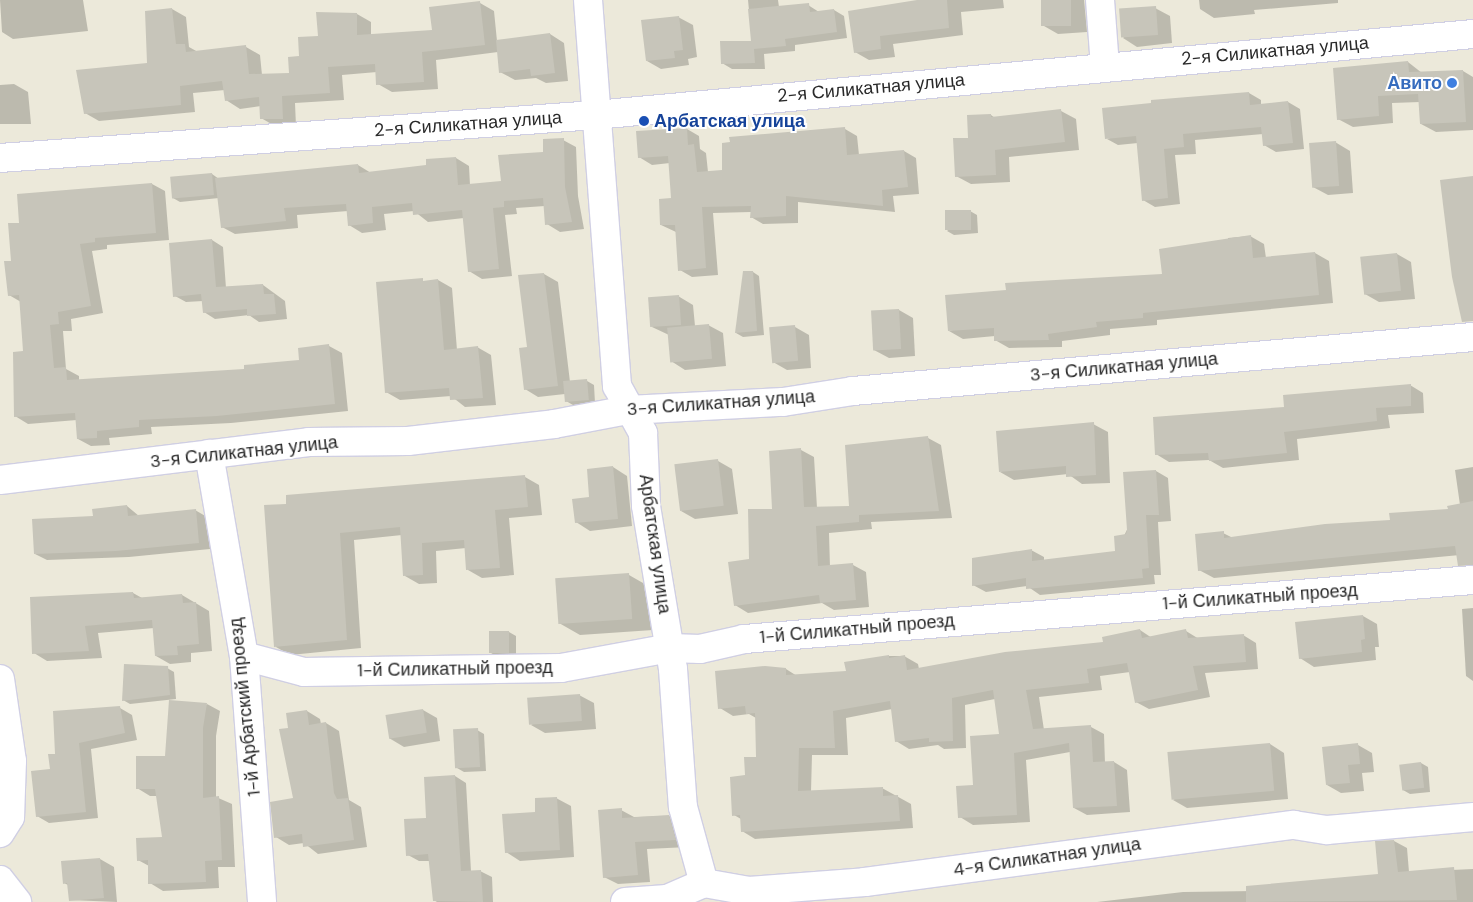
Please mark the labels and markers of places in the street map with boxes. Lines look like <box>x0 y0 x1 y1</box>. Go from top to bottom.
place label: Авито <box>1387 72 1442 94</box>
marker: Авито <box>1446 77 1458 89</box>
place label: Арбатская улица <box>654 110 805 132</box>
marker: Арбатская улица <box>638 115 650 127</box>

